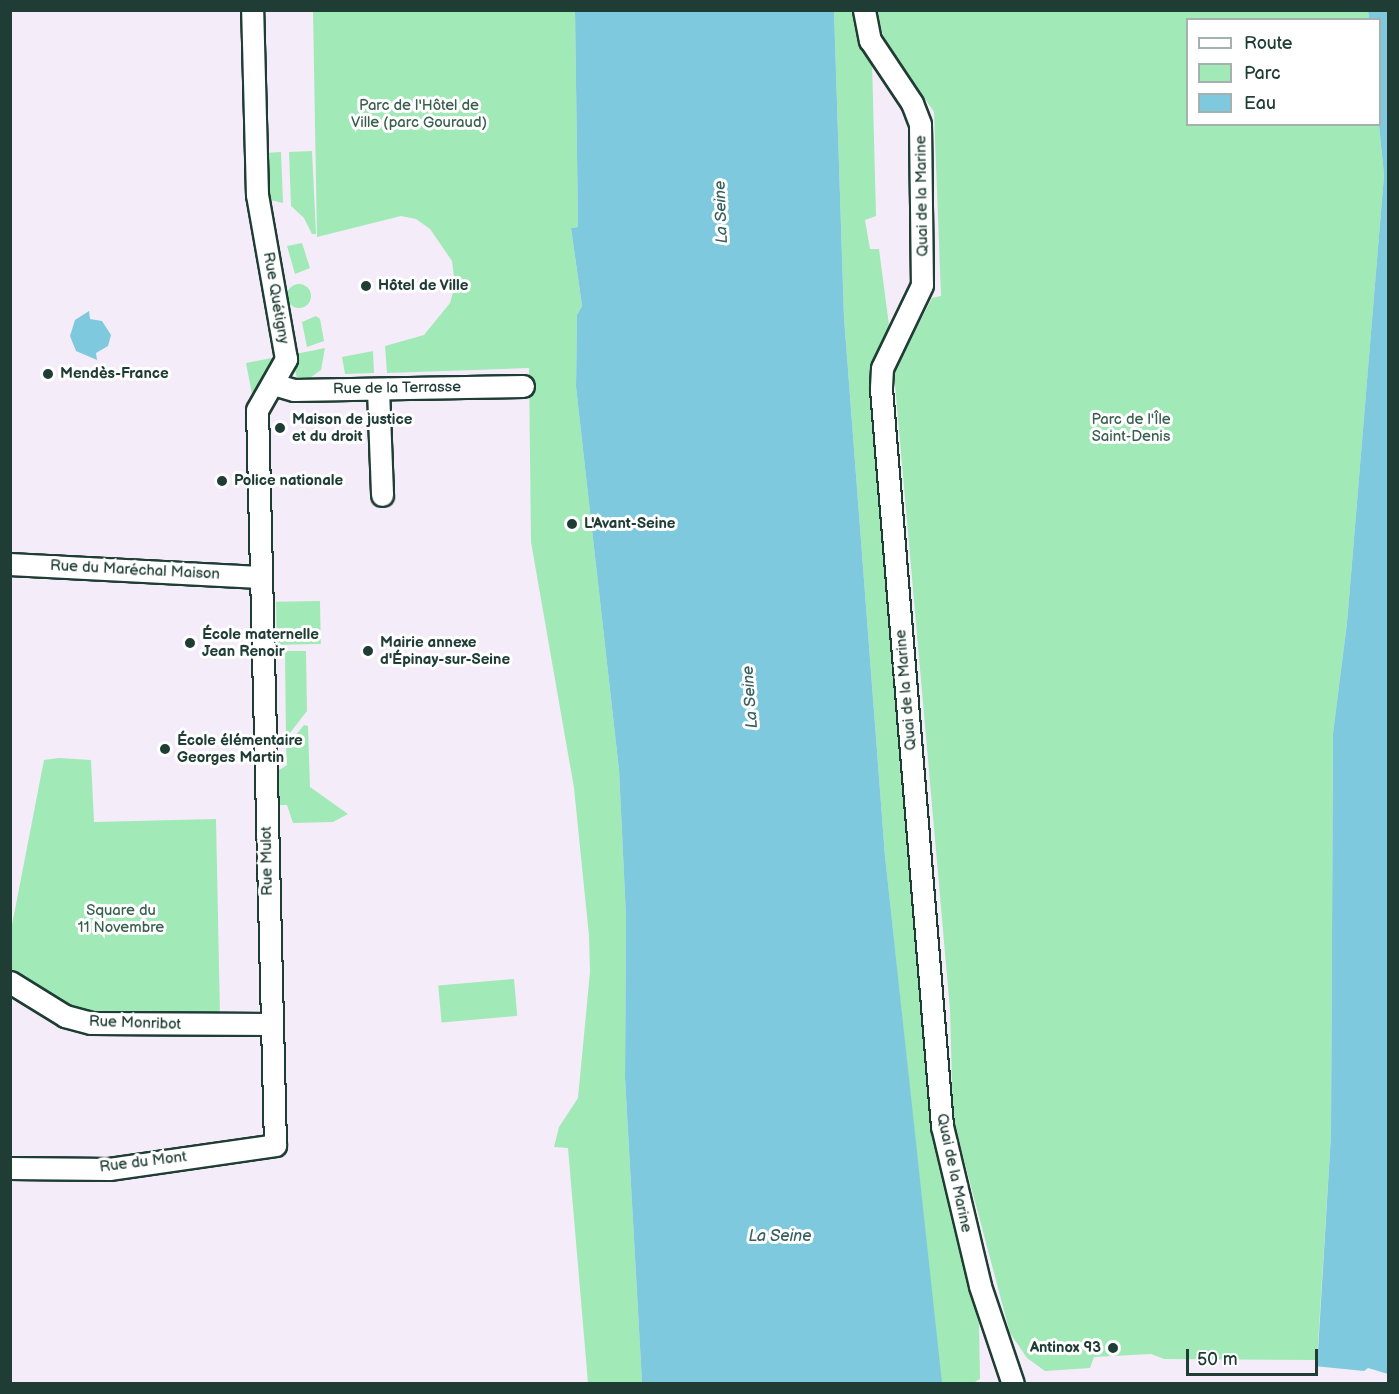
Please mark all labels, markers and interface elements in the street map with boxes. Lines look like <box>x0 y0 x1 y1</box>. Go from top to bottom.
legend <box>1186 18 1381 126</box>
text: Route <box>1244 33 1293 54</box>
text: Parc <box>1244 63 1281 84</box>
text: Eau <box>1244 93 1276 114</box>
park label: Parc de l'Hôtel de Ville (parc Gouraud) <box>351 96 487 131</box>
street label: Quai de la Marine <box>912 135 932 257</box>
water label: La Seine <box>711 180 733 244</box>
street label: Rue Quétigny <box>259 251 293 345</box>
place label: Hôtel de Ville <box>378 277 469 295</box>
marker: Hôtel de Ville <box>359 279 373 293</box>
place label: Mendès-France <box>60 365 169 383</box>
marker: Mendès-France <box>41 367 55 381</box>
street label: Rue de la Terrasse <box>333 378 461 398</box>
place label: Maison de justice et du droit <box>292 410 412 445</box>
park label: Parc de l'Île Saint-Denis <box>1091 410 1171 445</box>
marker: Maison de justice et du droit <box>273 421 287 435</box>
place label: Police nationale <box>234 472 343 490</box>
marker: Police nationale <box>215 474 229 488</box>
place label: L'Avant-Seine <box>584 515 675 533</box>
marker: L'Avant-Seine <box>565 517 579 531</box>
street label: Rue du Maréchal Maison <box>50 557 220 583</box>
place label: École maternelle Jean Renoir <box>202 625 319 660</box>
street label: Quai de la Marine <box>892 629 920 751</box>
place label: Mairie annexe d'Épinay-sur-Seine <box>380 633 510 668</box>
marker: École maternelle Jean Renoir <box>183 636 197 650</box>
marker: Mairie annexe d'Épinay-sur-Seine <box>361 644 375 658</box>
water label: La Seine <box>739 665 763 729</box>
place label: École élémentaire Georges Martin <box>177 731 303 766</box>
marker: École élémentaire Georges Martin <box>158 742 172 756</box>
street label: Rue Mulot <box>257 826 277 896</box>
park label: Square du 11 Novembre <box>78 901 164 936</box>
street label: Rue Monribot <box>89 1012 181 1034</box>
street label: Quai de la Marine <box>933 1112 975 1234</box>
street label: Rue du Mont <box>98 1148 188 1176</box>
water label: La Seine <box>748 1227 812 1247</box>
scale bar <box>1189 1337 1321 1375</box>
place label: Antinox 93 <box>1030 1339 1101 1357</box>
marker: Antinox 93 <box>1106 1341 1120 1355</box>
text: 50 m <box>1197 1349 1238 1370</box>

